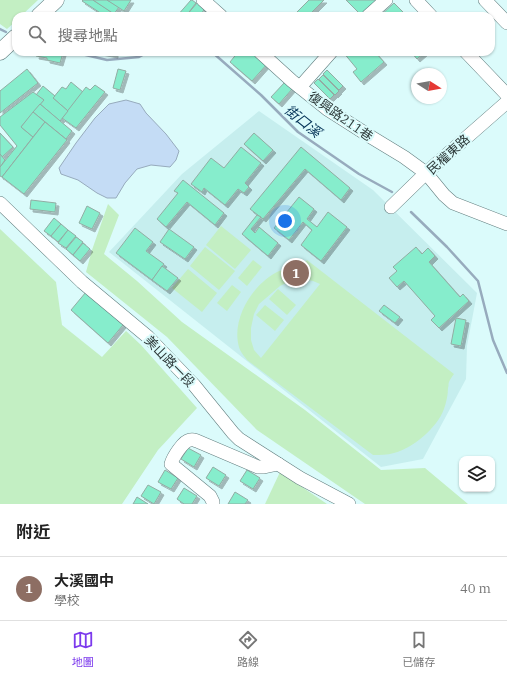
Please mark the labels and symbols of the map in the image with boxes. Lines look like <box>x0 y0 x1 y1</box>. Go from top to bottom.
north arrow <box>411 68 447 104</box>
street label: 復興路211巷 <box>305 88 376 145</box>
water label: 街口溪 <box>281 101 327 142</box>
street label: 民權東路 <box>423 131 473 178</box>
your location <box>275 211 295 231</box>
pin: 1 <box>283 258 309 288</box>
street label: 美山路一段 <box>141 332 198 391</box>

